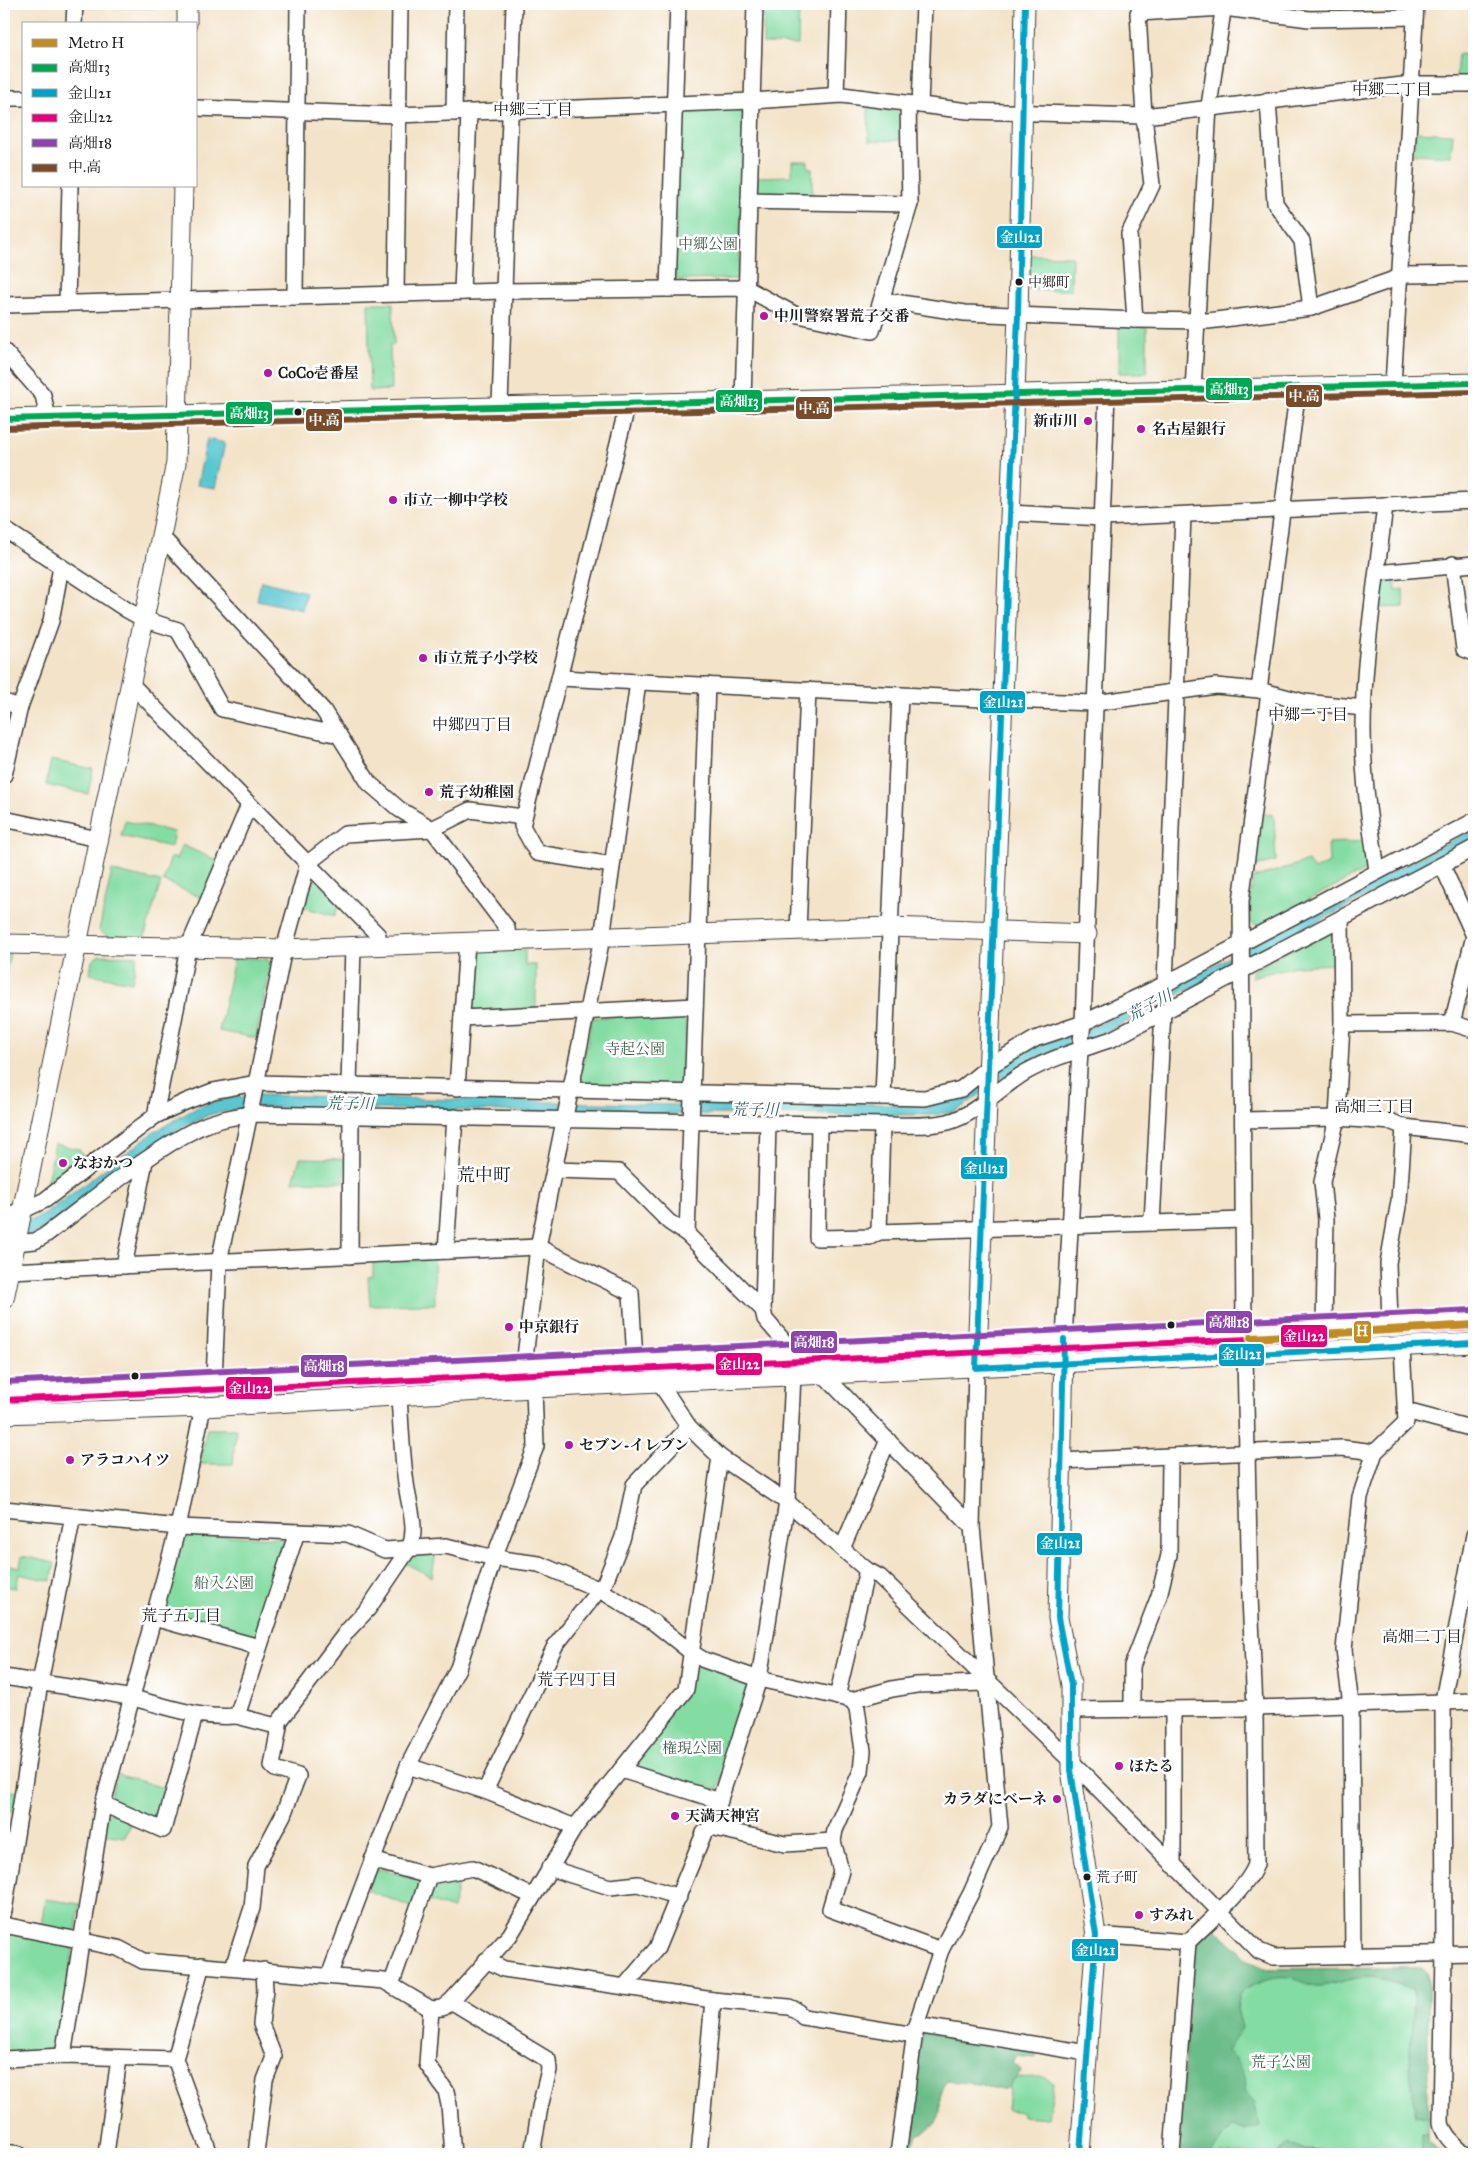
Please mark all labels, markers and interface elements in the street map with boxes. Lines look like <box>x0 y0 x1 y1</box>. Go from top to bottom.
legend <box>22 22 198 188</box>
text: Metro H <box>68 34 124 52</box>
text: 高畑13 <box>68 58 110 76</box>
district label: 中郷二丁目 <box>1352 80 1432 99</box>
text: 金山21 <box>68 84 111 102</box>
district label: 中郷三丁目 <box>493 100 573 119</box>
text: 金山22 <box>68 108 113 126</box>
text: 高畑18 <box>68 134 112 152</box>
text: 中.高 <box>68 158 101 176</box>
line badge: 金山21 <box>996 225 1043 249</box>
text: 金山21 <box>1000 229 1041 246</box>
park label: 中郷公園 <box>678 235 738 253</box>
place label: 中郷町 <box>1028 274 1070 291</box>
marker: 中郷町 <box>1014 277 1024 287</box>
place label: 中川警察署荒子交番 <box>774 307 910 325</box>
marker: 中川警察署荒子交番 <box>758 310 770 322</box>
place label: CoCo壱番屋 <box>278 364 359 382</box>
marker: CoCo壱番屋 <box>262 367 274 379</box>
line badge: 高畑13 <box>1205 377 1253 401</box>
text: 高畑13 <box>1209 381 1249 399</box>
line badge: 中.高 <box>1285 384 1323 408</box>
text: 中.高 <box>1289 388 1319 405</box>
line badge: 高畑13 <box>715 389 763 413</box>
text: 高畑13 <box>719 393 759 411</box>
line badge: 中.高 <box>795 396 833 420</box>
text: 中.高 <box>799 400 829 417</box>
line badge: 高畑13 <box>225 401 273 425</box>
text: 高畑13 <box>229 405 269 423</box>
unlabelled marker <box>293 407 303 417</box>
line badge: 中.高 <box>305 408 343 432</box>
text: 中.高 <box>309 412 339 429</box>
place label: 新市川 <box>1033 412 1078 430</box>
marker: 新市川 <box>1082 415 1094 427</box>
place label: 名古屋銀行 <box>1151 420 1226 438</box>
marker: 名古屋銀行 <box>1135 423 1147 435</box>
place label: 市立一柳中学校 <box>403 491 508 509</box>
marker: 市立一柳中学校 <box>387 494 399 506</box>
place label: 市立荒子小学校 <box>433 649 538 667</box>
marker: 市立荒子小学校 <box>417 652 429 664</box>
line badge: 金山21 <box>979 690 1026 714</box>
text: 金山21 <box>983 694 1024 711</box>
district label: 中郷一丁目 <box>1268 705 1348 724</box>
district label: 中郷四丁目 <box>432 715 512 734</box>
place label: 荒子幼稚園 <box>439 783 514 801</box>
marker: 荒子幼稚園 <box>423 786 435 798</box>
water label: 荒子川 <box>1124 985 1177 1025</box>
park label: 寺起公園 <box>605 1040 665 1058</box>
water label: 荒子川 <box>326 1094 376 1113</box>
district label: 高畑三丁目 <box>1334 1097 1414 1116</box>
water label: 荒子川 <box>731 1100 781 1119</box>
place label: なおかつ <box>73 1154 133 1172</box>
line badge: 金山21 <box>960 1156 1008 1180</box>
marker: なおかつ <box>57 1157 69 1169</box>
text: 金山21 <box>964 1160 1005 1177</box>
district label: 荒中町 <box>457 1164 511 1186</box>
line badge: 高畑18 <box>1205 1310 1253 1334</box>
text: 高畑18 <box>1209 1314 1249 1331</box>
place label: 中京銀行 <box>519 1318 579 1336</box>
unlabelled marker <box>1166 1320 1176 1330</box>
line badge: H <box>1353 1320 1372 1344</box>
marker: 中京銀行 <box>503 1321 515 1333</box>
text: H <box>1356 1323 1368 1340</box>
line badge: 金山22 <box>1280 1324 1328 1348</box>
text: 金山22 <box>1283 1328 1326 1345</box>
line badge: 高畑18 <box>790 1330 838 1354</box>
text: 高畑18 <box>794 1334 834 1351</box>
line badge: 金山21 <box>1218 1343 1265 1367</box>
text: 金山21 <box>1221 1346 1262 1363</box>
line badge: 金山22 <box>715 1352 763 1376</box>
line badge: 高畑18 <box>300 1354 348 1378</box>
text: 金山22 <box>718 1356 761 1373</box>
text: 高畑18 <box>304 1358 344 1375</box>
unlabelled marker <box>130 1371 140 1381</box>
line badge: 金山22 <box>225 1376 273 1400</box>
text: 金山22 <box>228 1380 271 1397</box>
place label: セブン-イレブン <box>579 1436 689 1454</box>
marker: セブン-イレブン <box>563 1439 575 1451</box>
place label: アラコハイツ <box>80 1451 170 1469</box>
marker: アラコハイツ <box>64 1454 76 1466</box>
line badge: 金山21 <box>1036 1532 1083 1556</box>
text: 金山21 <box>1040 1535 1081 1552</box>
park label: 船入公園 <box>194 1574 254 1592</box>
district label: 荒子五丁目 <box>141 1606 221 1625</box>
district label: 高畑二丁目 <box>1382 1627 1462 1646</box>
district label: 荒子四丁目 <box>537 1670 617 1689</box>
park label: 権現公園 <box>662 1739 722 1757</box>
place label: ほたる <box>1129 1757 1174 1775</box>
marker: ほたる <box>1113 1760 1125 1772</box>
place label: カラダにベーネ <box>943 1790 1047 1808</box>
marker: カラダにベーネ <box>1051 1793 1063 1805</box>
place label: 天満天神宮 <box>685 1807 760 1825</box>
marker: 天満天神宮 <box>669 1810 681 1822</box>
place label: 荒子町 <box>1096 1869 1138 1886</box>
marker: 荒子町 <box>1082 1872 1092 1882</box>
place label: すみれ <box>1149 1906 1194 1924</box>
marker: すみれ <box>1133 1909 1145 1921</box>
line badge: 金山21 <box>1071 1938 1119 1962</box>
text: 金山21 <box>1075 1942 1116 1959</box>
park label: 荒子公園 <box>1251 2053 1311 2071</box>

